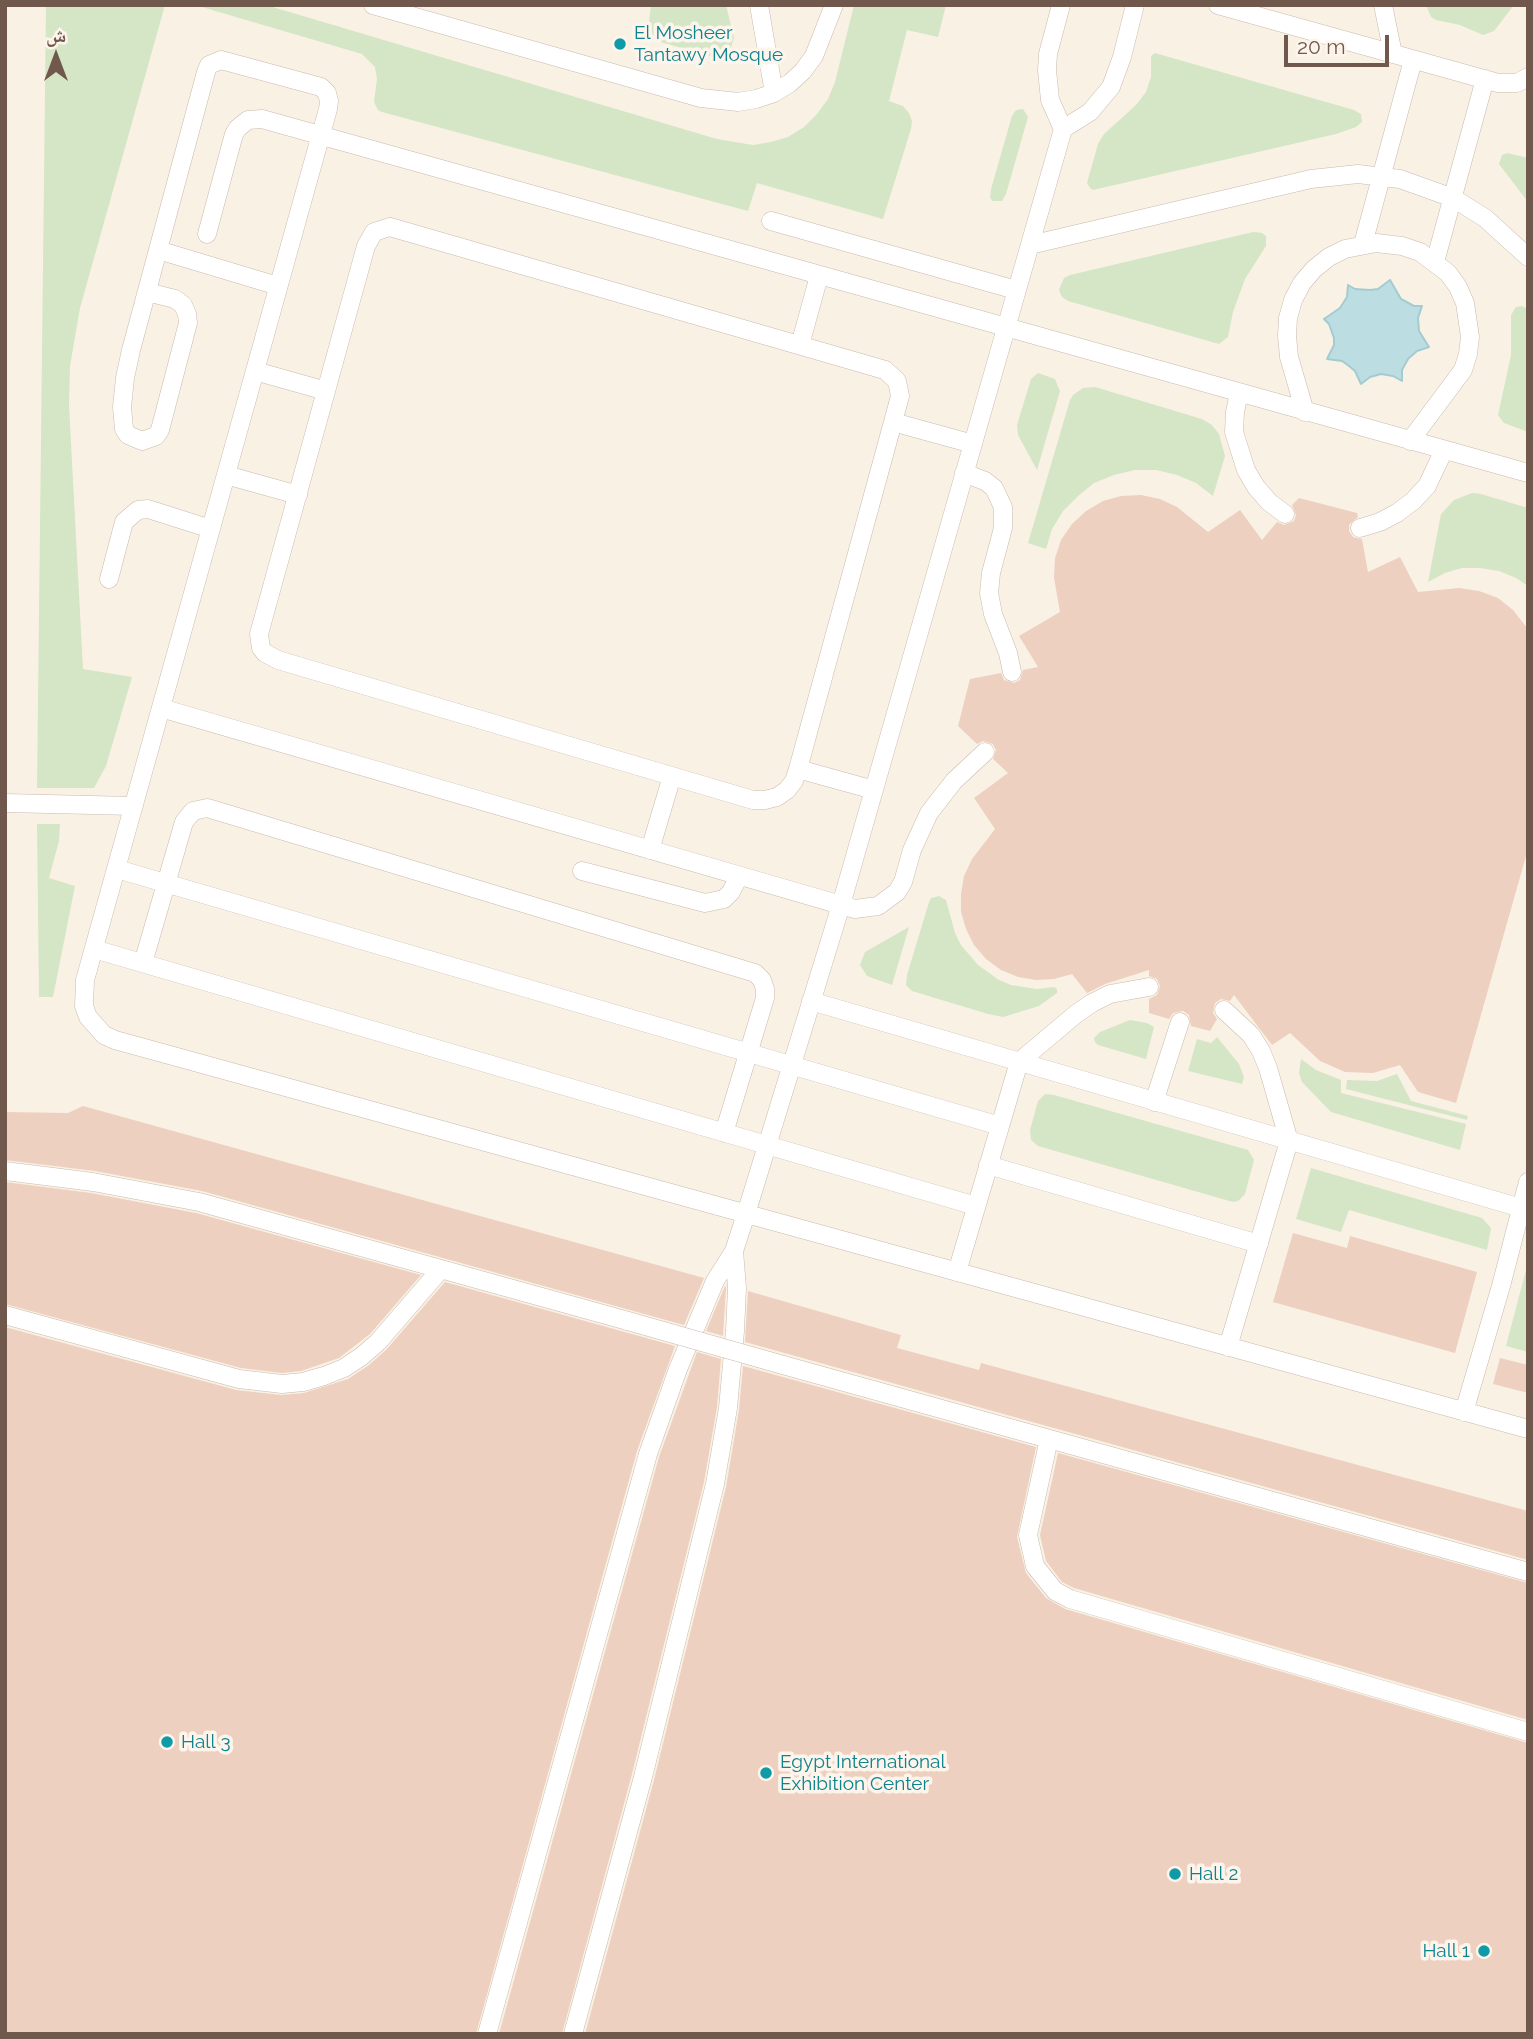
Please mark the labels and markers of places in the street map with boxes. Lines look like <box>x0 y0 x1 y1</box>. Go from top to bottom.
place label: El Mosheer Tantawy Mosque <box>634 22 783 66</box>
marker: El Mosheer Tantawy Mosque <box>612 36 628 52</box>
place label: Hall 3 <box>181 1731 231 1753</box>
marker: Hall 3 <box>159 1734 175 1750</box>
place label: Egypt International Exhibition Center <box>780 1751 946 1795</box>
marker: Egypt International Exhibition Center <box>758 1765 774 1781</box>
place label: Hall 2 <box>1189 1863 1238 1885</box>
marker: Hall 2 <box>1167 1866 1183 1882</box>
place label: Hall 1 <box>1422 1940 1470 1962</box>
marker: Hall 1 <box>1476 1943 1492 1959</box>

